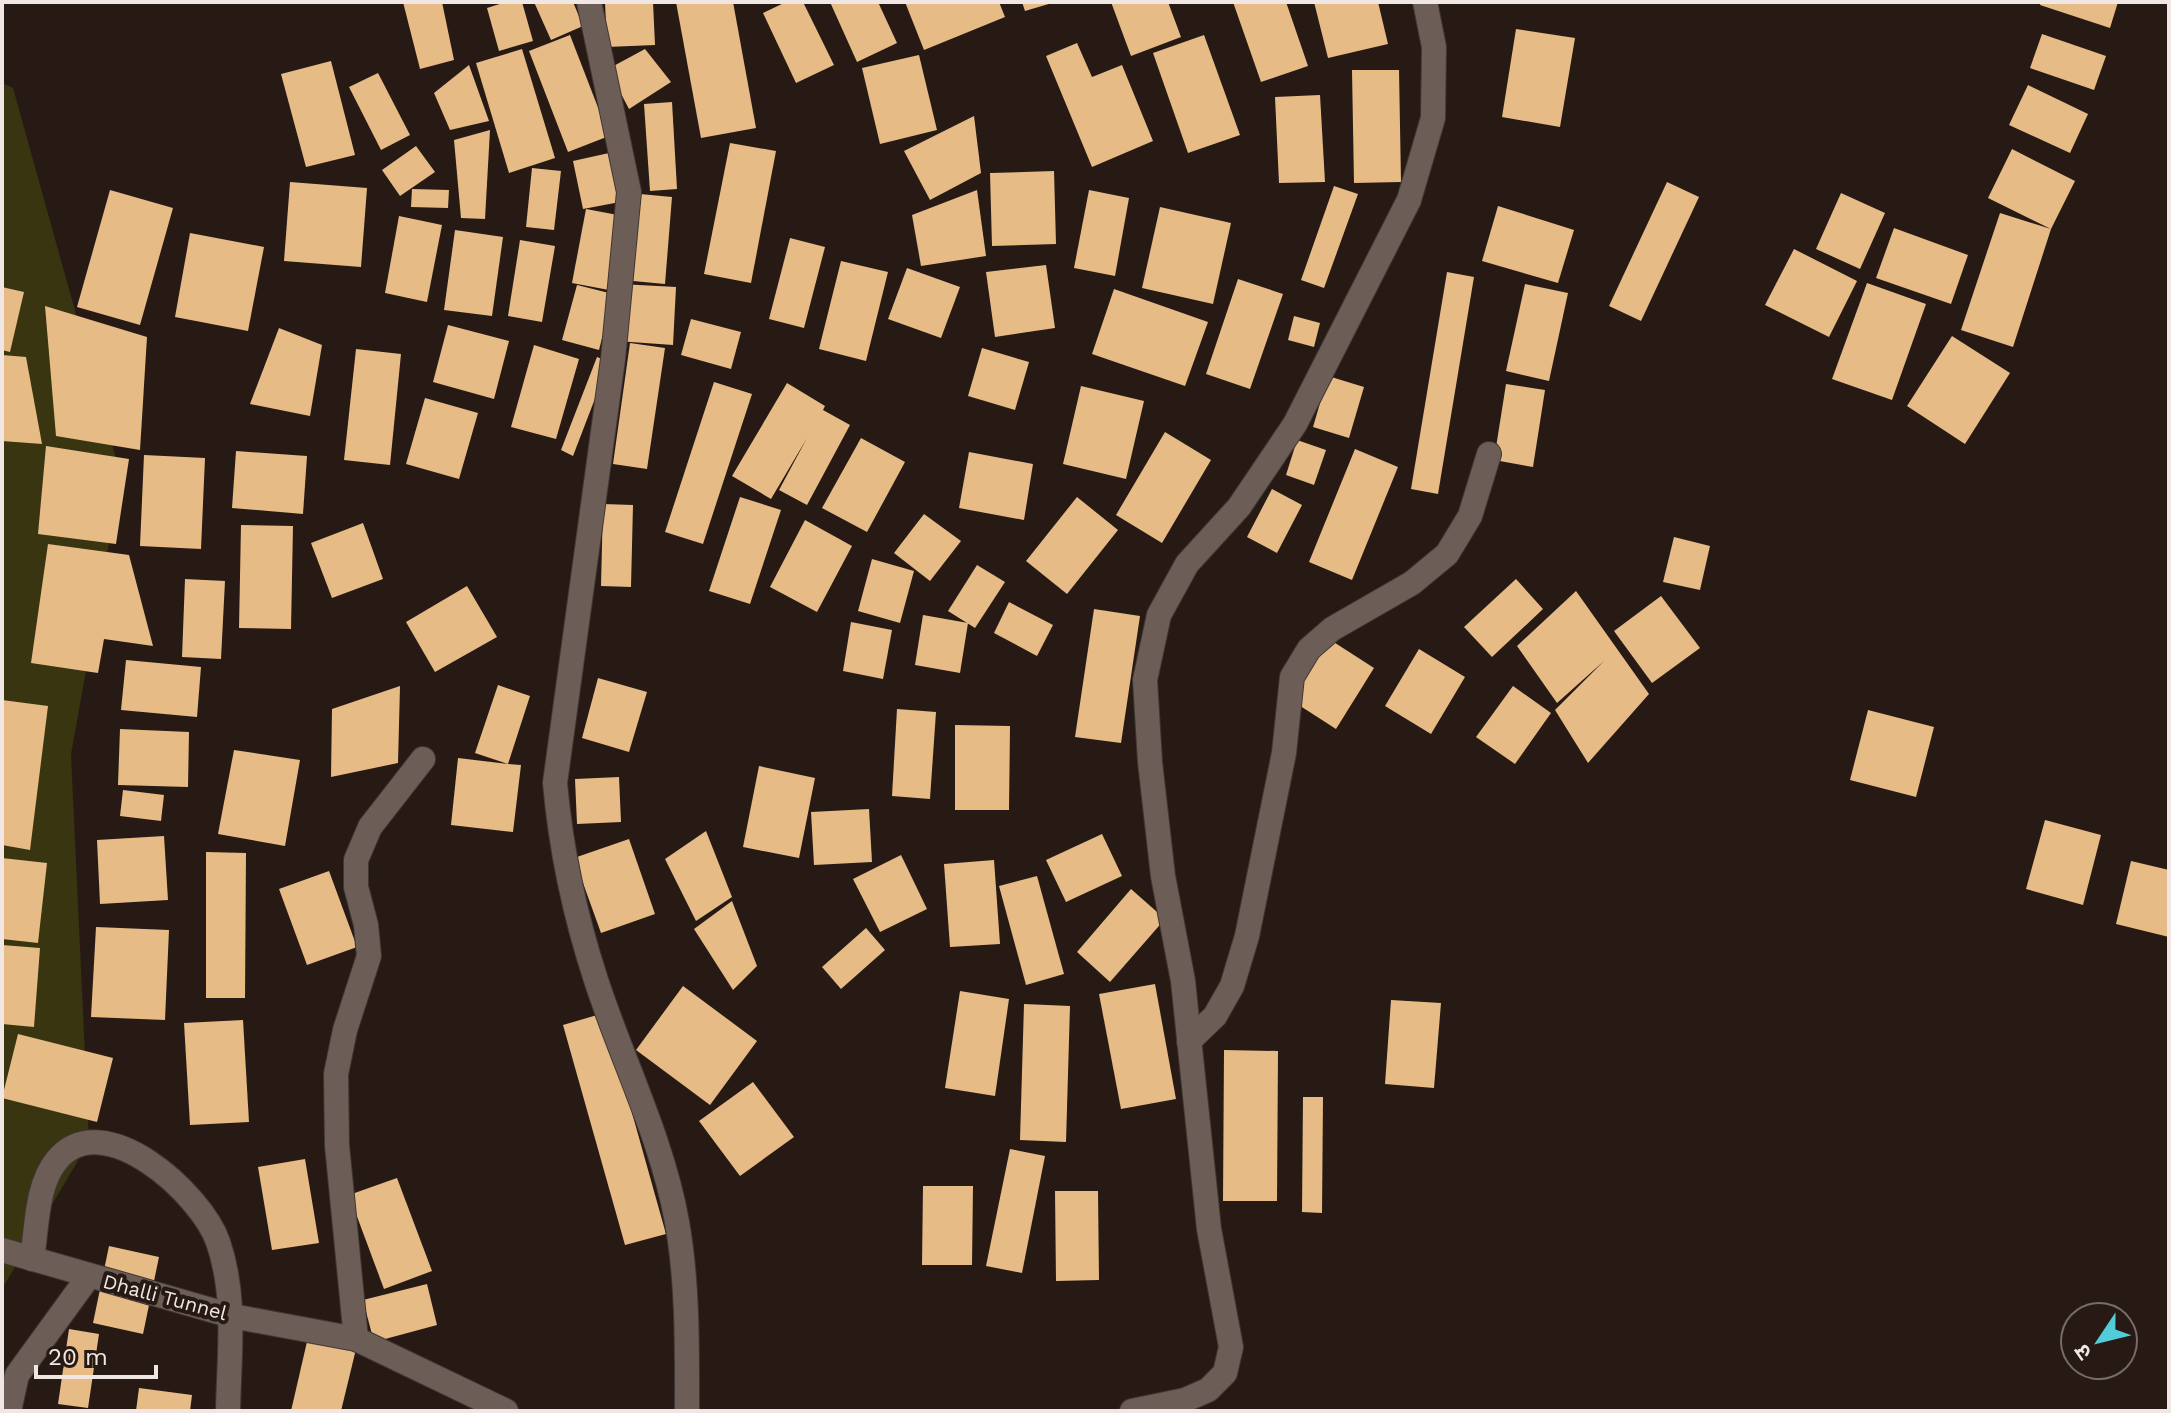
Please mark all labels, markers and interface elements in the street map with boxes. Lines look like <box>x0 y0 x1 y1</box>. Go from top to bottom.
street label: Dhalli Tunnel <box>100 1269 230 1325</box>
north arrow <box>2059 1301 2139 1381</box>
scale bar <box>36 1329 156 1379</box>
text: उ <box>2068 1339 2097 1365</box>
text: 20 m <box>48 1343 108 1371</box>

